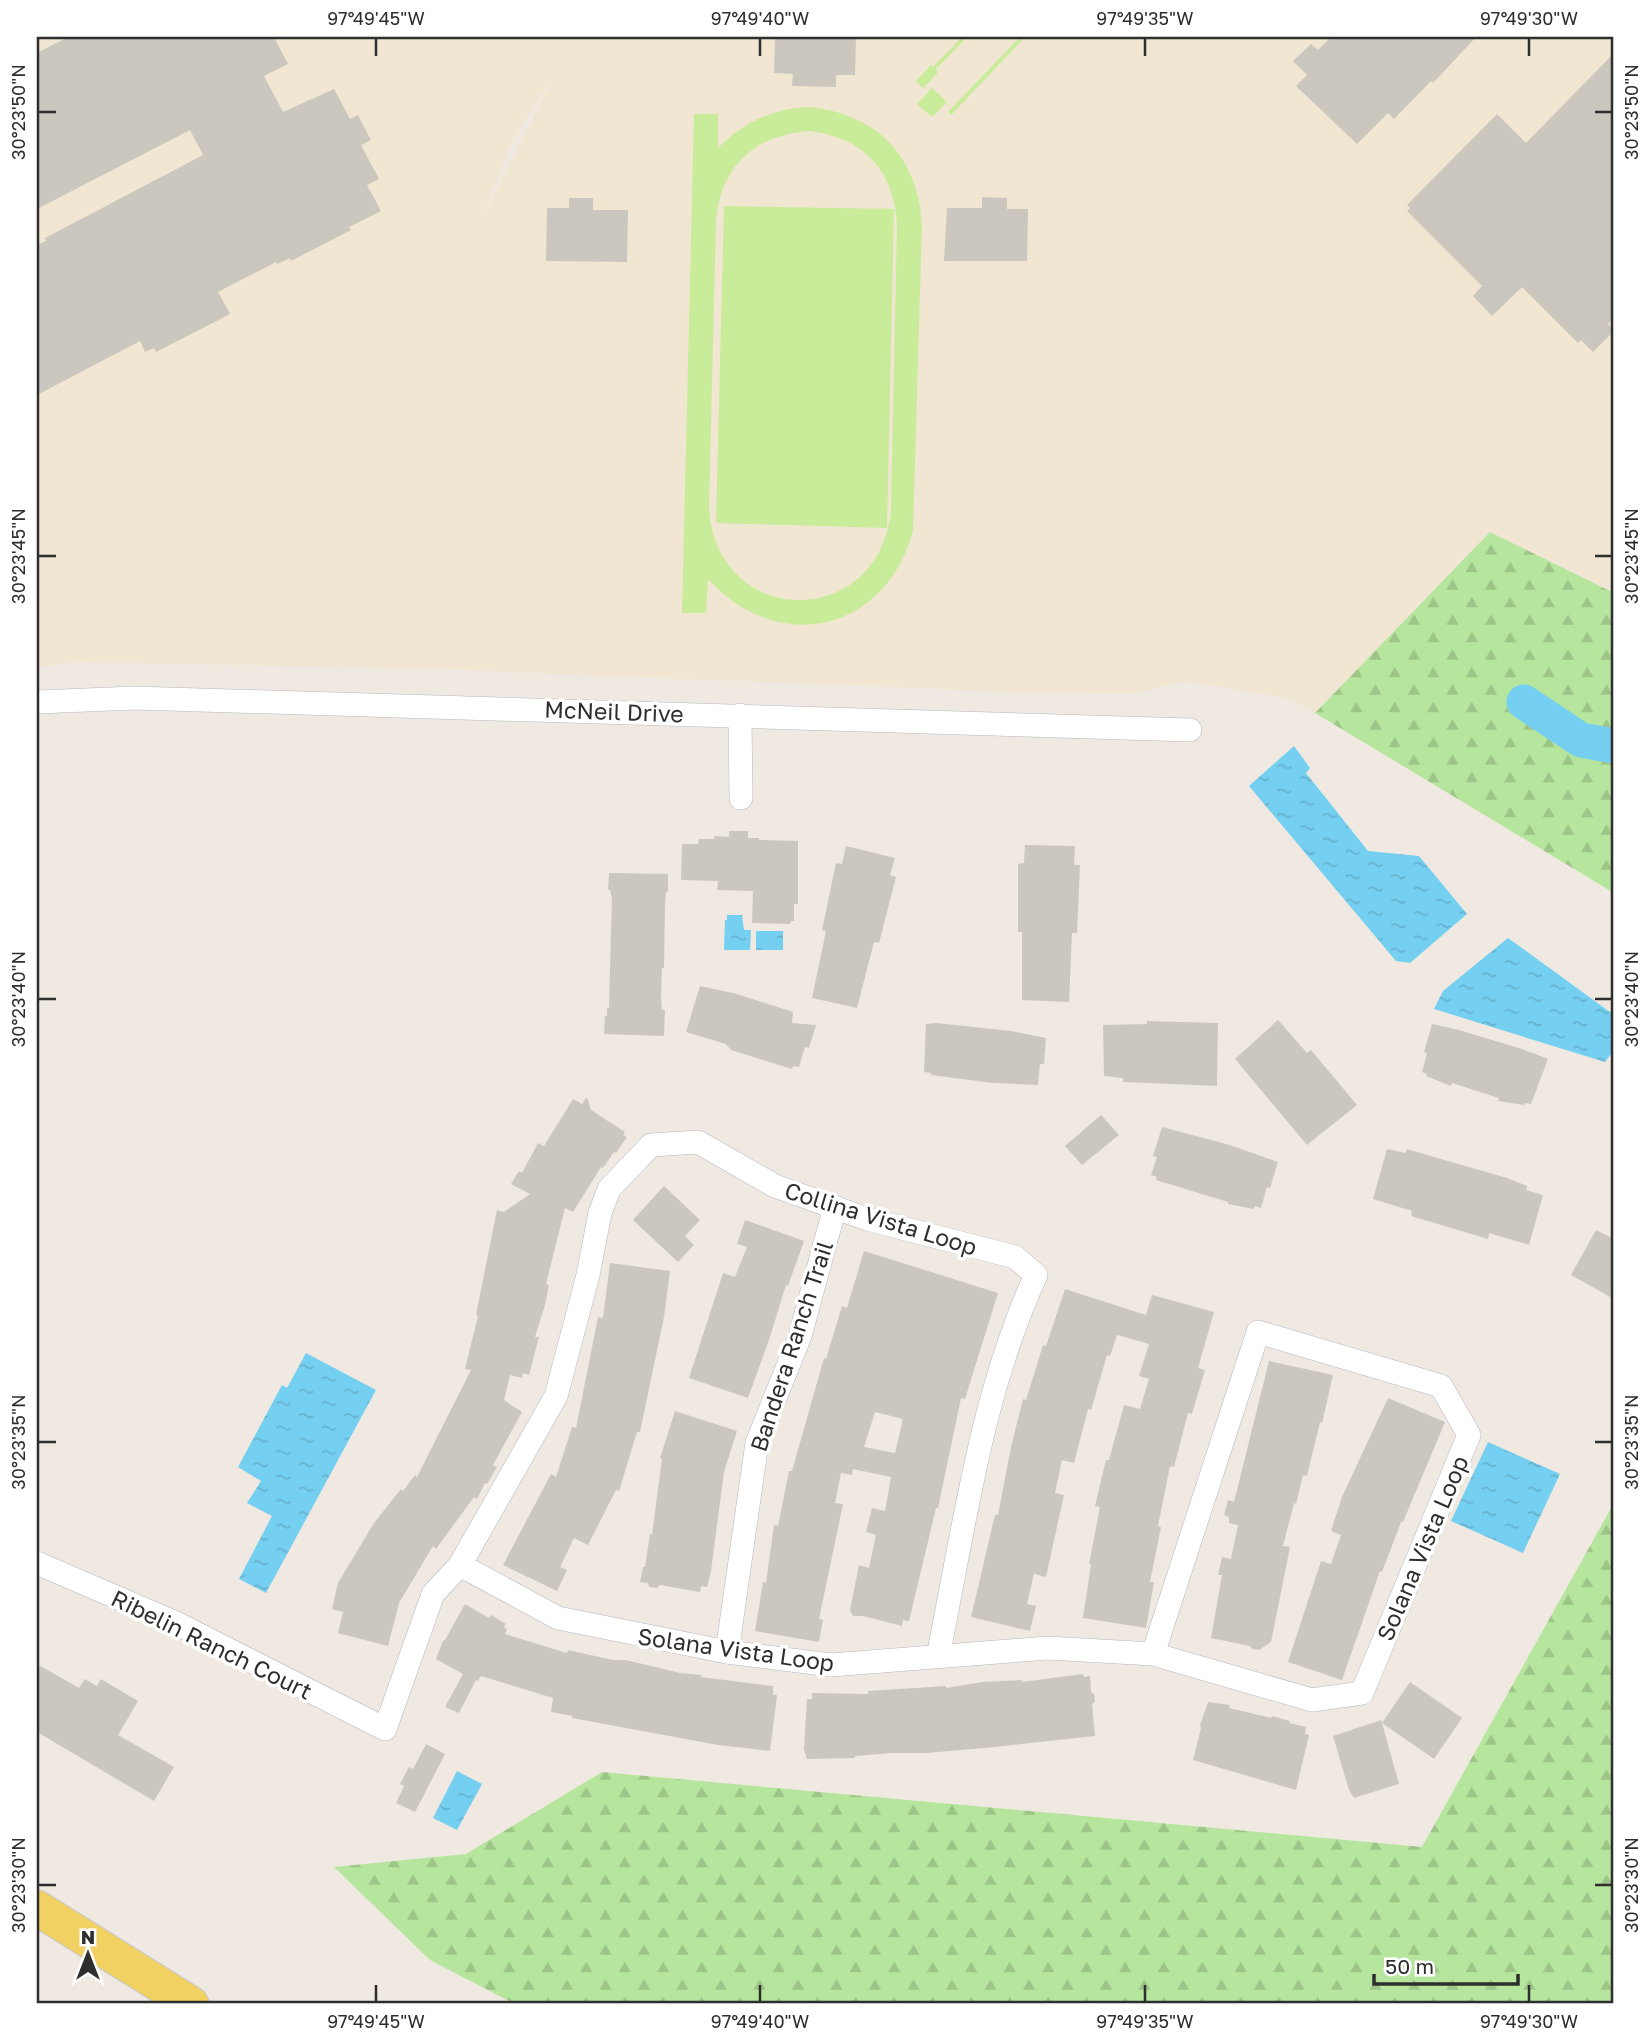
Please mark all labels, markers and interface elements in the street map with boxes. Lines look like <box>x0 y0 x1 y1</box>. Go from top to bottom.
text: 97°49'45"W <box>327 7 425 29</box>
text: 97°49'40"W <box>711 7 809 29</box>
text: 97°49'35"W <box>1096 7 1194 29</box>
text: 97°49'30"W <box>1480 7 1578 29</box>
text: 30°23'50"N <box>7 64 29 160</box>
text: 30°23'50"N <box>1620 64 1642 160</box>
text: 30°23'45"N <box>7 508 29 604</box>
text: 30°23'45"N <box>1620 508 1642 604</box>
street label: McNeil Drive <box>544 695 684 727</box>
text: 30°23'40"N <box>7 951 29 1047</box>
text: 30°23'40"N <box>1620 951 1642 1047</box>
street label: Collina Vista Loop <box>781 1175 981 1261</box>
street label: Bandera Ranch Trail <box>744 1237 838 1455</box>
text: 30°23'35"N <box>7 1394 29 1490</box>
text: 30°23'35"N <box>1620 1394 1642 1490</box>
street label: Solana Vista Loop <box>1370 1451 1474 1645</box>
street label: Ribelin Ranch Court <box>107 1583 317 1705</box>
street label: Solana Vista Loop <box>636 1621 836 1677</box>
text: 30°23'30"N <box>7 1837 29 1933</box>
text: 30°23'30"N <box>1620 1837 1642 1933</box>
north arrow <box>52 1918 122 1988</box>
text: N <box>81 1925 95 1948</box>
scale bar <box>1374 1943 1518 1987</box>
text: 50 m <box>1385 1953 1434 1979</box>
text: 97°49'45"W <box>327 2010 425 2032</box>
text: 97°49'40"W <box>711 2010 809 2032</box>
text: 97°49'35"W <box>1096 2010 1194 2032</box>
text: 97°49'30"W <box>1480 2010 1578 2032</box>

